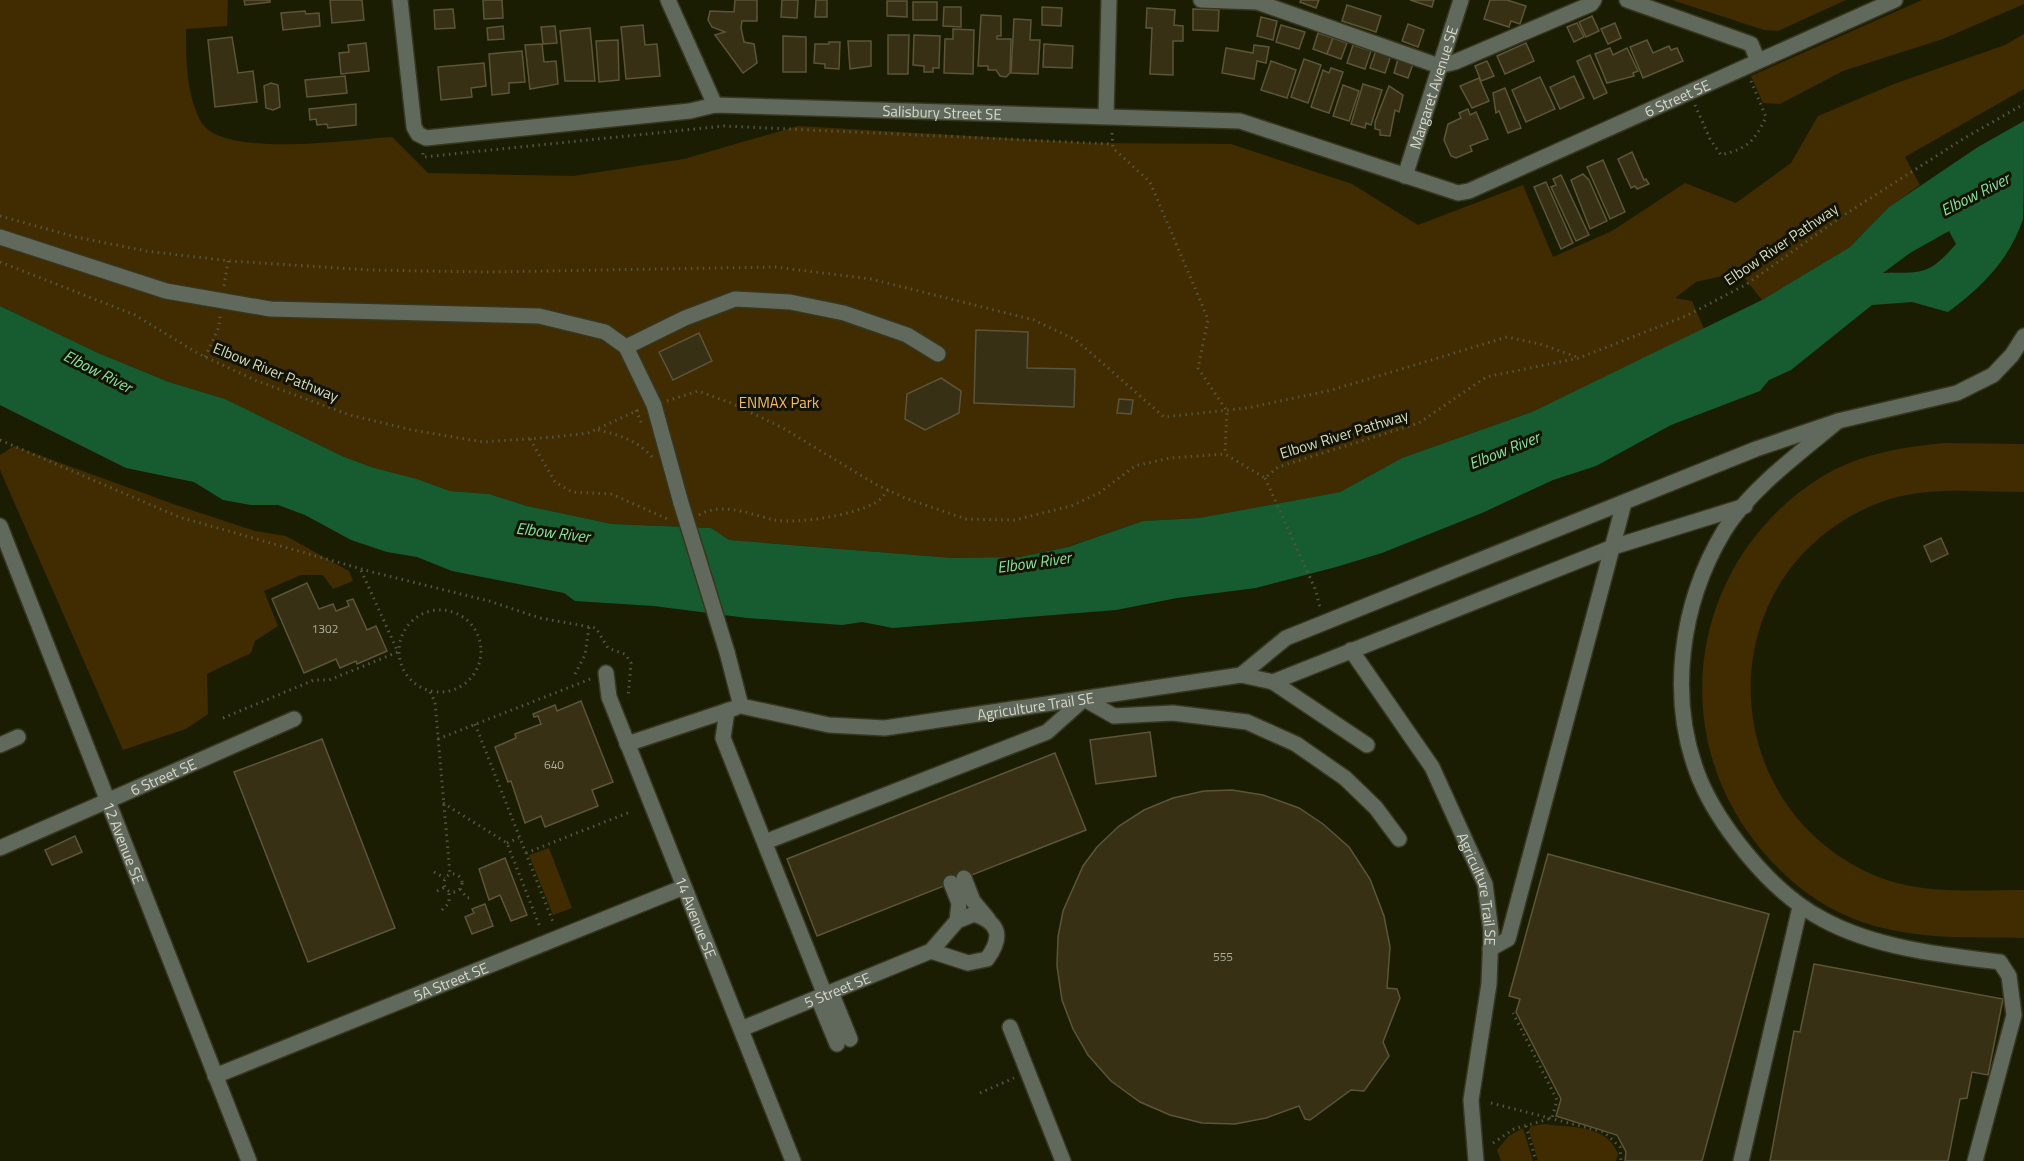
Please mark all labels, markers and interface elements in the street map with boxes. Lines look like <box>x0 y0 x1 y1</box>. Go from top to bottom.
street label: Margaret Avenue SE <box>1403 23 1464 152</box>
street label: 6 Street SE <box>1640 73 1714 123</box>
street label: Salisbury Street SE <box>882 99 1002 125</box>
water label: Elbow River <box>1936 166 2015 222</box>
street label: Elbow River Pathway <box>1719 197 1843 291</box>
street label: Elbow River Pathway <box>210 336 342 408</box>
water label: Elbow River <box>59 343 138 399</box>
park label: ENMAX Park <box>739 391 819 414</box>
street label: Elbow River Pathway <box>1277 403 1411 465</box>
water label: Elbow River <box>1465 424 1545 475</box>
water label: Elbow River <box>515 516 593 549</box>
water label: Elbow River <box>996 545 1074 579</box>
house number: 1302 <box>312 619 338 638</box>
street label: Agriculture Trail SE <box>975 686 1096 726</box>
street label: 6 Street SE <box>126 752 200 801</box>
house number: 640 <box>544 755 564 774</box>
street label: 12 Avenue SE <box>98 798 151 887</box>
street label: Agriculture Trail SE <box>1452 828 1503 946</box>
street label: 14 Avenue SE <box>670 873 723 962</box>
house number: 555 <box>1213 947 1233 966</box>
street label: 5A Street SE <box>410 956 492 1007</box>
street label: 5 Street SE <box>800 966 874 1013</box>

